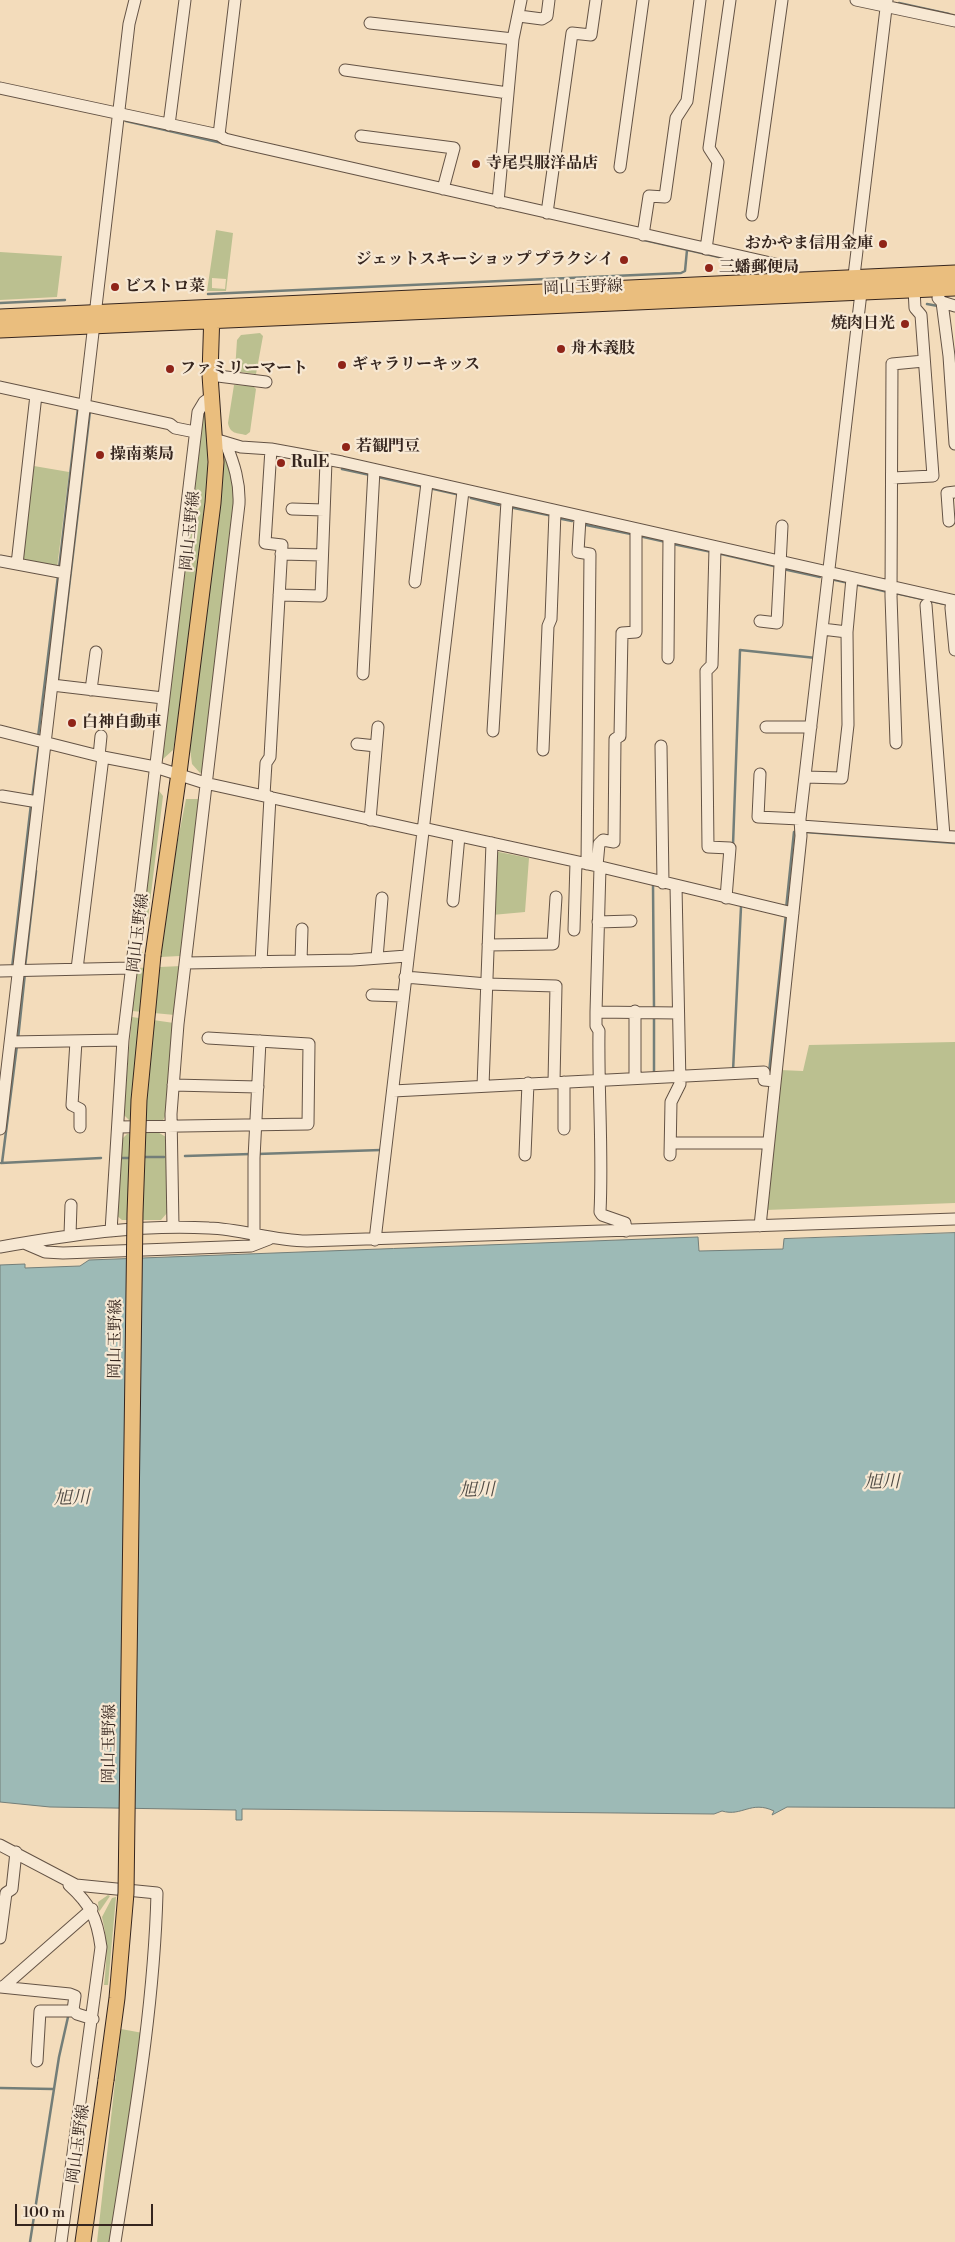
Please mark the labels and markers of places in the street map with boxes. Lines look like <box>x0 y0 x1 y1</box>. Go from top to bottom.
place label: 寺尾呉服洋品店 <box>486 154 598 174</box>
marker: 寺尾呉服洋品店 <box>470 158 482 170</box>
place label: おかやま信用金庫 <box>745 234 873 254</box>
marker: おかやま信用金庫 <box>877 238 889 250</box>
place label: ジェットスキーショップ プラクシイ <box>355 250 614 270</box>
marker: ジェットスキーショップ プラクシイ <box>618 254 630 266</box>
place label: 三蟠郵便局 <box>719 258 799 278</box>
marker: 三蟠郵便局 <box>703 262 715 274</box>
place label: ビストロ菜 <box>125 277 205 297</box>
marker: ビストロ菜 <box>109 281 121 293</box>
place label: 焼肉日光 <box>831 314 895 334</box>
marker: 焼肉日光 <box>899 318 911 330</box>
place label: 舟木義肢 <box>571 339 635 359</box>
marker: 舟木義肢 <box>555 343 567 355</box>
place label: ギャラリーキッス <box>352 355 480 375</box>
place label: ファミリーマート <box>180 359 308 379</box>
marker: ギャラリーキッス <box>336 359 348 371</box>
marker: ファミリーマート <box>164 363 176 375</box>
place label: 若観門豆 <box>356 437 420 457</box>
marker: 若観門豆 <box>340 441 352 453</box>
place label: 操南薬局 <box>110 445 174 465</box>
marker: 操南薬局 <box>94 449 106 461</box>
place label: RulE <box>291 453 329 473</box>
marker: RulE <box>275 457 287 469</box>
place label: 白神自動車 <box>82 713 162 733</box>
marker: 白神自動車 <box>66 717 78 729</box>

